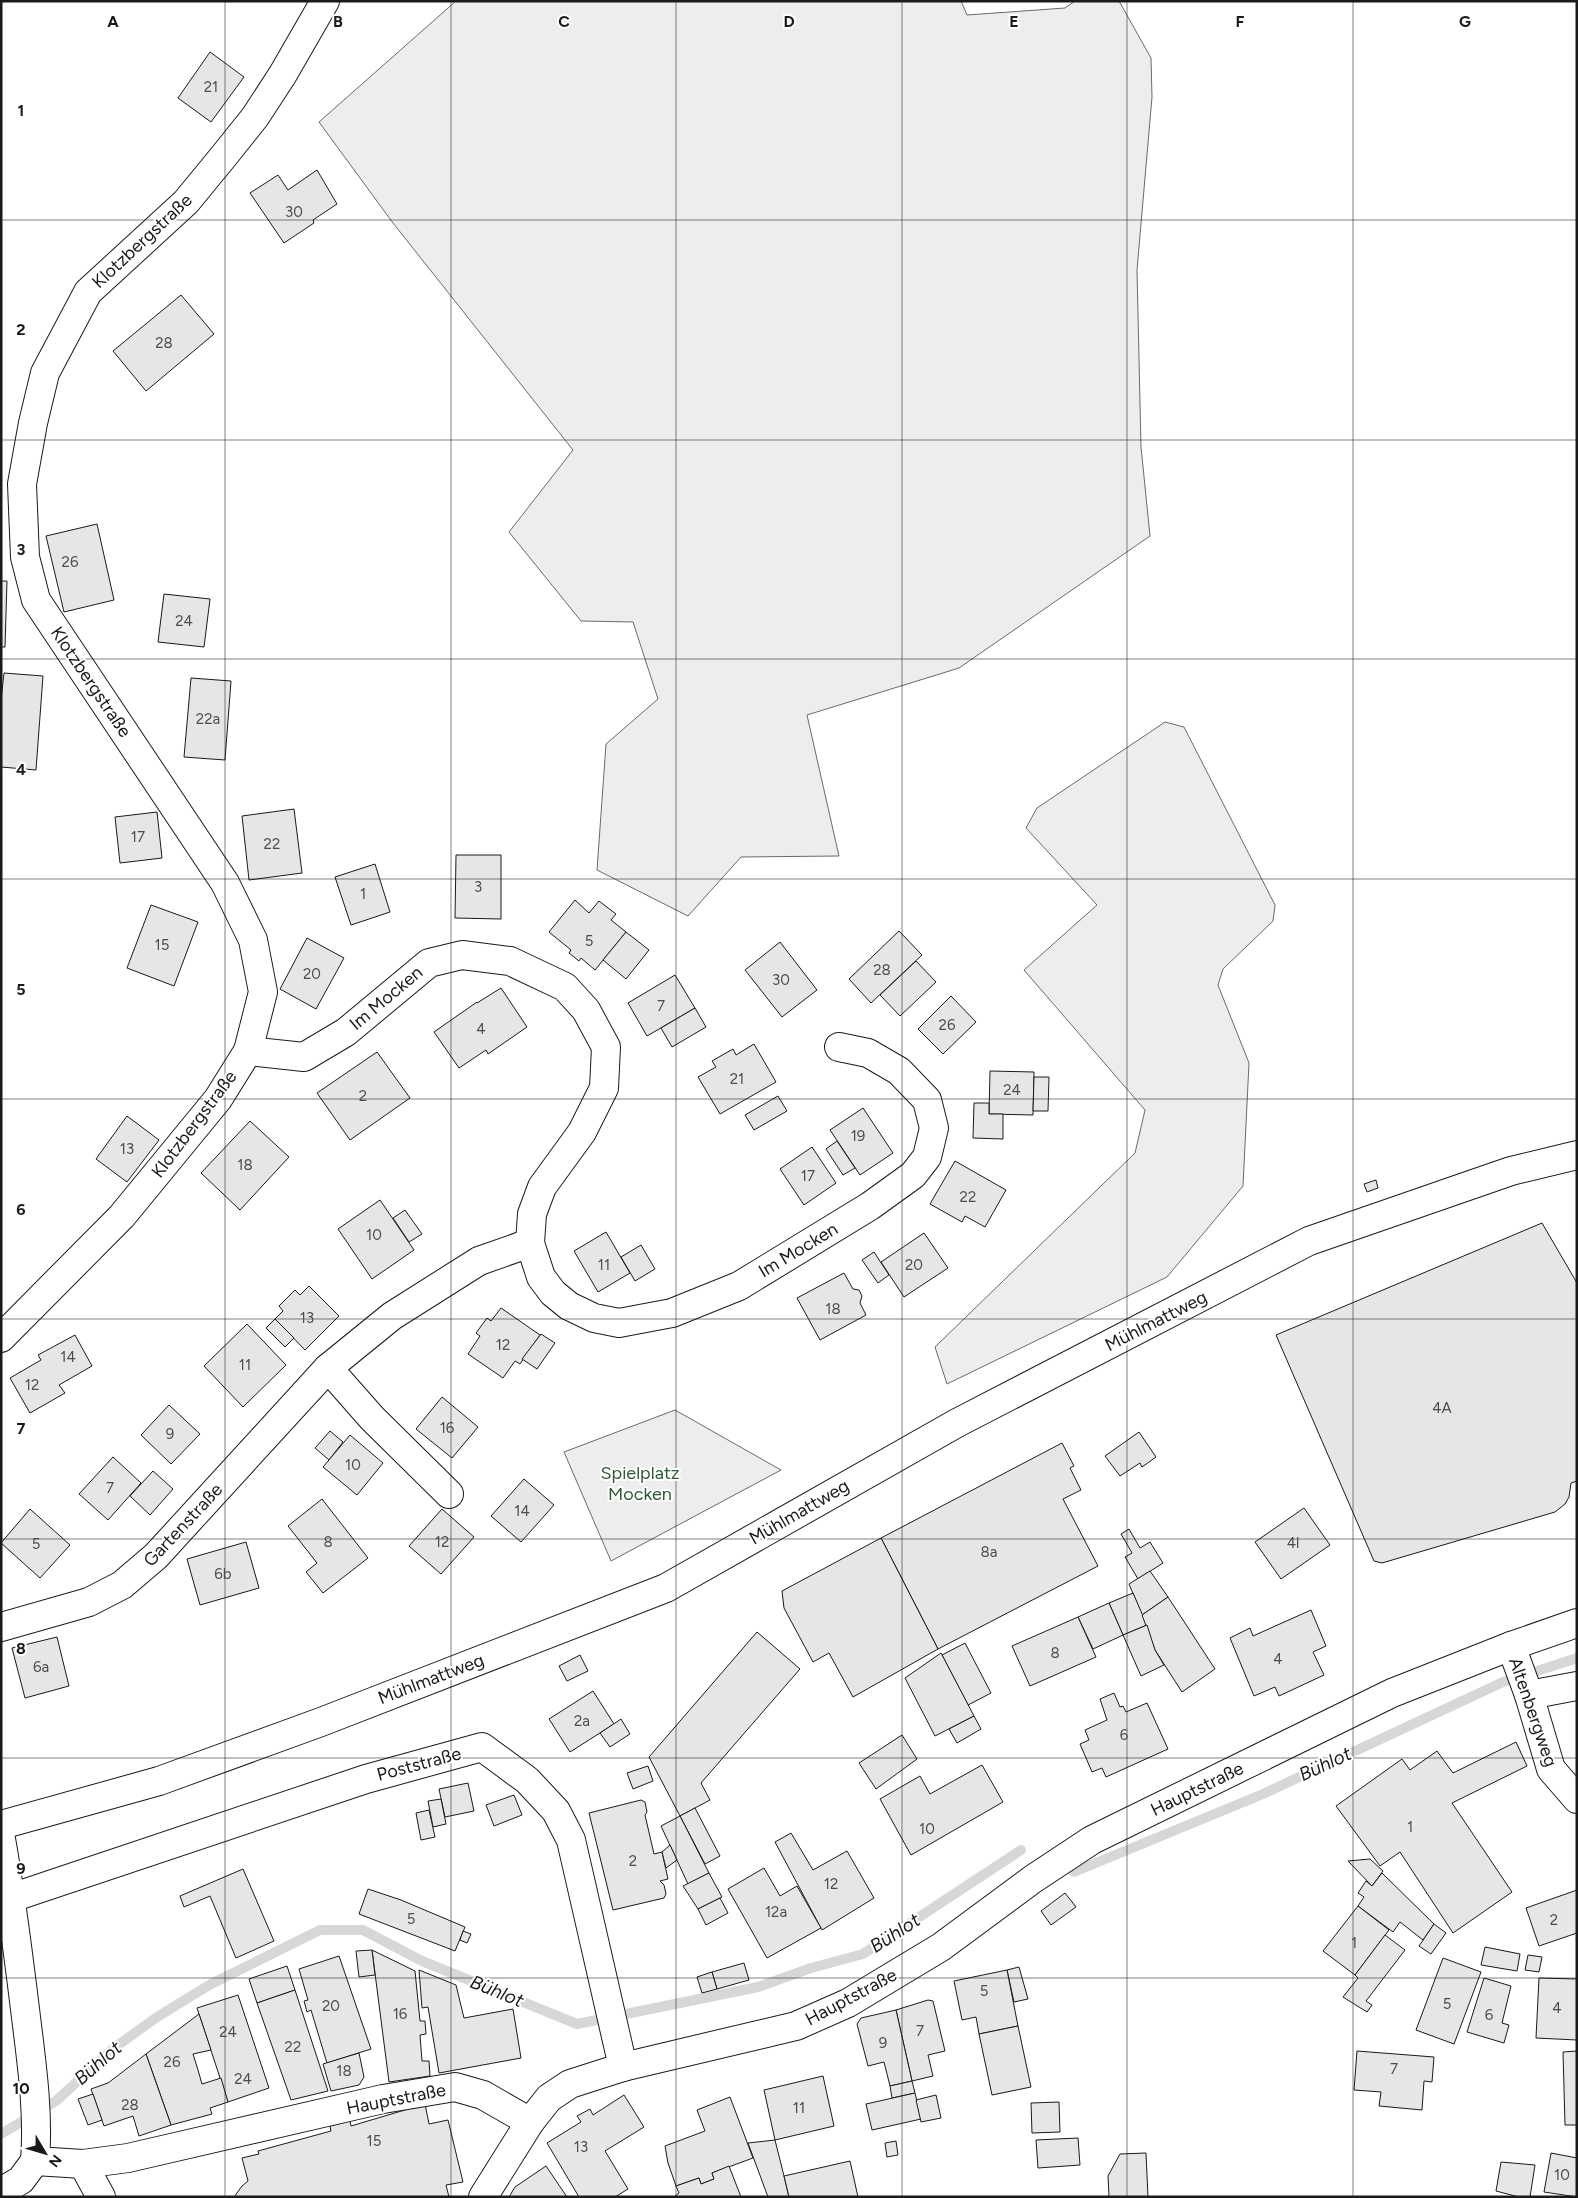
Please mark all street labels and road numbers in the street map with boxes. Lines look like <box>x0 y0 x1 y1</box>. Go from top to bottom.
street label: Klotzbergstraße <box>88 189 197 293</box>
street label: Klotzbergstraße <box>46 623 136 742</box>
street label: Im Mocken <box>345 961 427 1035</box>
street label: Klotzbergstraße <box>147 1066 242 1182</box>
street label: Im Mocken <box>754 1218 842 1282</box>
street label: Mühlmattweg <box>1101 1286 1211 1356</box>
street label: Mühlmattweg <box>745 1475 853 1549</box>
street label: Gartenstraße <box>139 1479 227 1571</box>
street label: Mühlmattweg <box>375 1649 487 1709</box>
street label: Altenbergweg <box>1504 1654 1562 1770</box>
street label: Poststraße <box>374 1742 464 1786</box>
street label: Hauptstraße <box>1147 1757 1247 1821</box>
street label: Hauptstraße <box>801 1964 901 2030</box>
street label: Hauptstraße <box>345 2079 448 2119</box>

